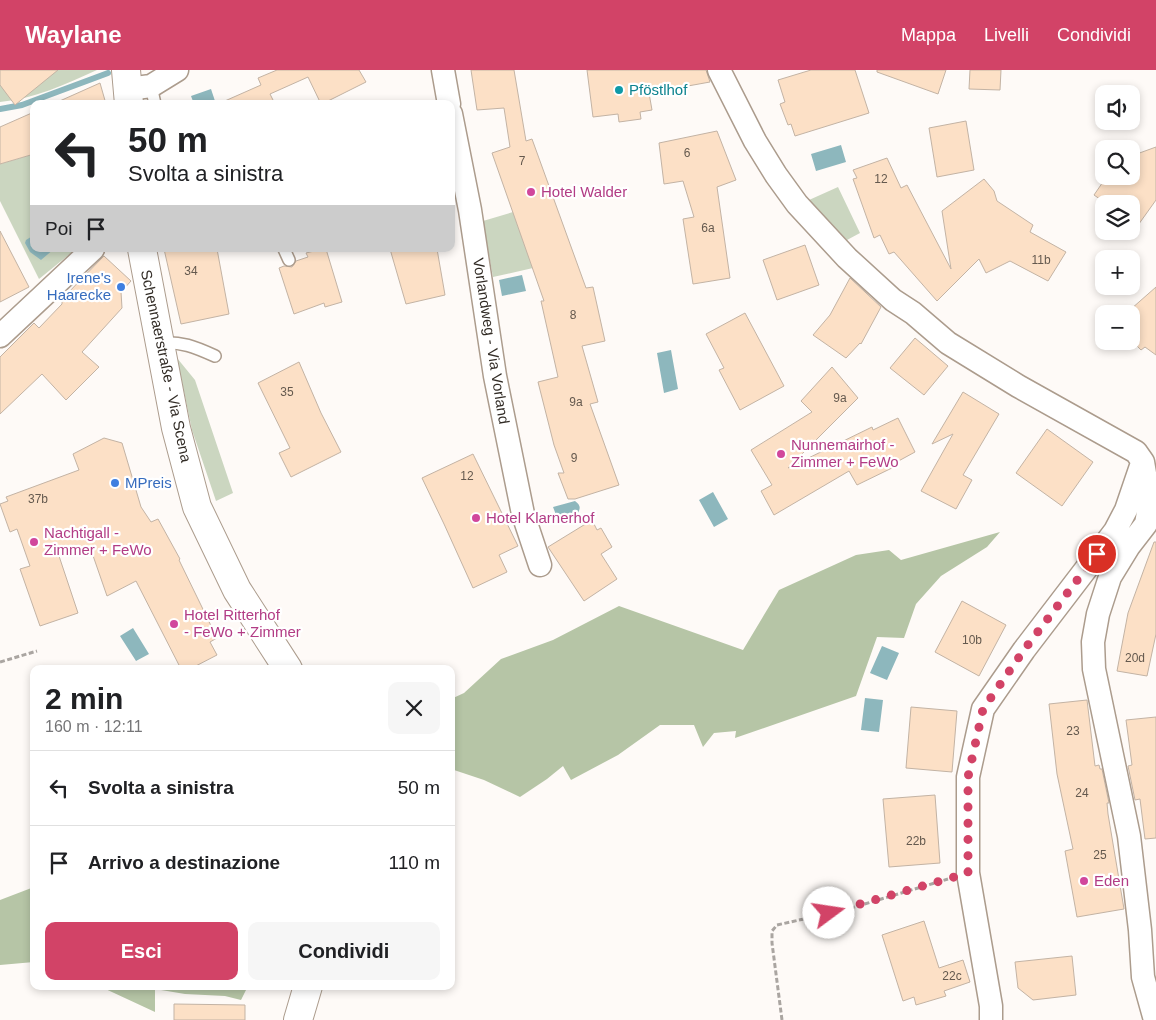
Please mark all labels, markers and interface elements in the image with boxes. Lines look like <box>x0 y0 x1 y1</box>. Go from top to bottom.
text: Waylane <box>25 21 121 48</box>
text: Mappa <box>901 25 956 45</box>
text: Livelli <box>984 25 1029 45</box>
text: Condividi <box>1057 25 1131 45</box>
place label: Pföstlhof <box>629 81 688 98</box>
marker: Pföstlhof <box>613 84 625 96</box>
map controls <box>1095 85 1140 350</box>
button: sound <box>1095 85 1140 130</box>
icon: left <box>45 120 110 185</box>
text: 50 m <box>128 120 208 159</box>
button: search <box>1095 140 1140 185</box>
house number: 6 <box>684 146 691 160</box>
house number: 7 <box>519 154 526 168</box>
text: Svolta a sinistra <box>128 161 283 186</box>
house number: 12 <box>874 172 888 186</box>
place label: Hotel Walder <box>541 183 627 200</box>
marker: Hotel Walder <box>525 186 537 198</box>
button: layers <box>1095 195 1140 240</box>
icon: arrive <box>82 215 110 243</box>
text: Poi <box>45 218 72 239</box>
house number: 6a <box>701 221 715 235</box>
button: + <box>1095 250 1140 295</box>
house number: 11b <box>1031 253 1051 267</box>
street label: Vorlandweg - Via Vorland <box>470 257 513 425</box>
house number: 34 <box>184 264 198 278</box>
street label: Schennaerstraße - Via Scena <box>138 268 195 464</box>
place label: Irene's Haarecke <box>47 269 111 303</box>
marker: Irene's Haarecke <box>115 281 127 293</box>
button: − <box>1095 305 1140 350</box>
house number: 8 <box>570 308 577 322</box>
house number: 35 <box>280 385 294 399</box>
house number: 9a <box>833 391 847 405</box>
house number: 9a <box>569 395 583 409</box>
place label: Nunnemairhof - Zimmer + FeWo <box>791 436 899 470</box>
marker: Nunnemairhof - Zimmer + FeWo <box>775 448 787 460</box>
house number: 9 <box>571 451 578 465</box>
house number: 12 <box>460 469 474 483</box>
place label: MPreis <box>125 474 172 491</box>
marker: MPreis <box>109 477 121 489</box>
house number: 37b <box>28 492 48 506</box>
place label: Hotel Klarnerhof <box>486 509 595 526</box>
marker: Hotel Klarnerhof <box>470 512 482 524</box>
place label: Nachtigall - Zimmer + FeWo <box>44 524 152 558</box>
pin <box>1076 533 1118 575</box>
marker: Nachtigall - Zimmer + FeWo <box>28 536 40 548</box>
icon: arrive <box>1083 540 1111 568</box>
place label: Hotel Ritterhof - FeWo + Zimmer <box>184 606 301 640</box>
marker: Hotel Ritterhof - FeWo + Zimmer <box>168 618 180 630</box>
house number: 10b <box>962 633 982 647</box>
house number: 20d <box>1125 651 1145 665</box>
text: 2 min <box>45 682 123 715</box>
button: close <box>388 682 440 734</box>
text: 160 m · 12:11 <box>45 718 143 735</box>
house number: 23 <box>1066 724 1080 738</box>
icon: left <box>45 774 73 802</box>
text: Svolta a sinistra <box>88 777 234 798</box>
text: 50 m <box>398 777 440 798</box>
house number: 24 <box>1075 786 1089 800</box>
house number: 22b <box>906 834 926 848</box>
house number: 25 <box>1093 848 1107 862</box>
icon: arrive <box>45 849 73 877</box>
text: Arrivo a destinazione <box>88 852 280 873</box>
text: 110 m <box>389 852 440 873</box>
place label: Eden <box>1094 872 1129 889</box>
marker: Eden <box>1078 875 1090 887</box>
position arrow <box>802 886 854 938</box>
button: Esci <box>45 922 238 980</box>
button: Condividi <box>248 922 440 980</box>
house number: 22c <box>942 969 962 983</box>

